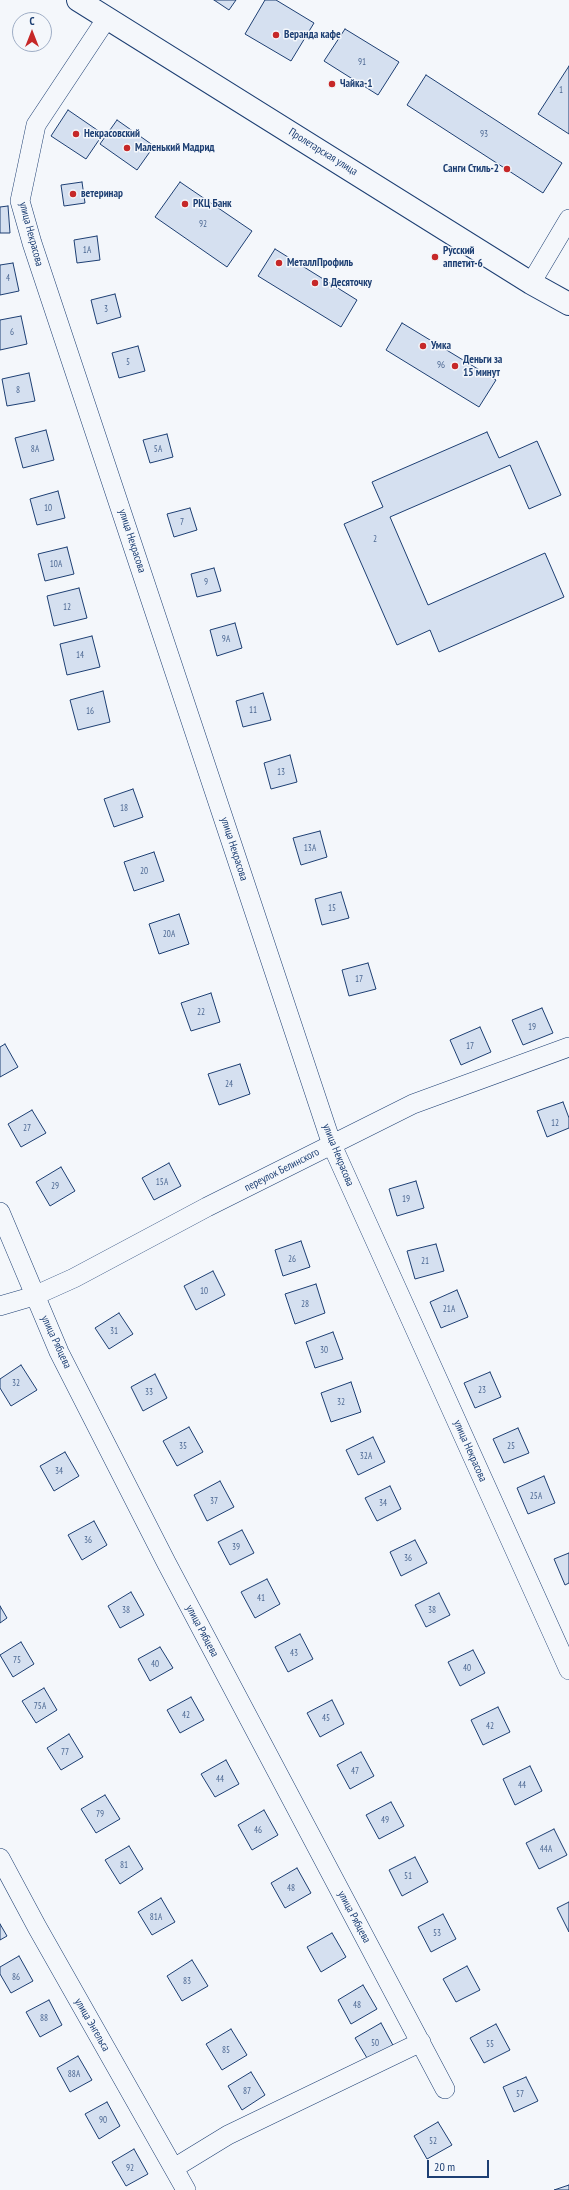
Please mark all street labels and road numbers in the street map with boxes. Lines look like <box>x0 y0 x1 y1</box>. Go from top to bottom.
street label: Пролетарская улица <box>286 126 360 178</box>
street label: улица Некрасова <box>16 200 46 268</box>
street label: улица Некрасова <box>116 508 148 574</box>
street label: улица Некрасова <box>218 816 250 882</box>
street label: улица Некрасова <box>320 1122 356 1188</box>
street label: переулок Белинского <box>242 1145 322 1195</box>
street label: улица Рябцева <box>38 1313 74 1371</box>
street label: улица Некрасова <box>451 1418 489 1484</box>
street label: улица Рябцева <box>183 1603 221 1659</box>
street label: улица Рябцева <box>335 1889 373 1945</box>
street label: улица Энгельса <box>72 1996 112 2054</box>

